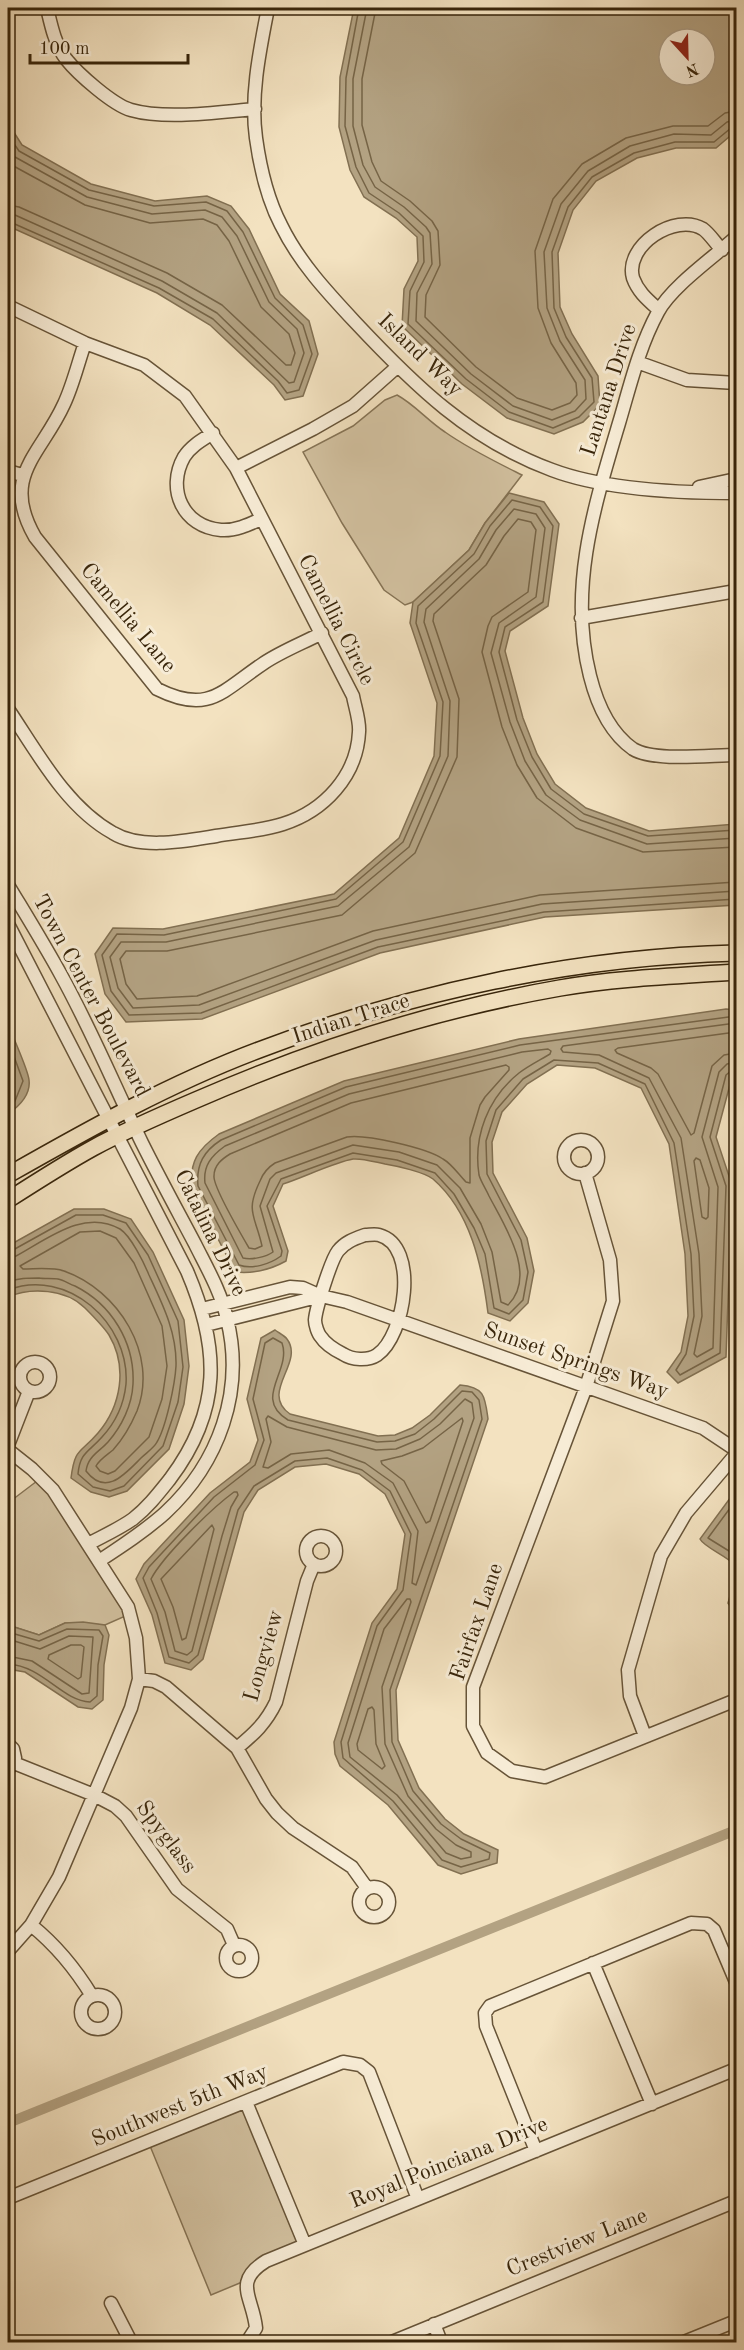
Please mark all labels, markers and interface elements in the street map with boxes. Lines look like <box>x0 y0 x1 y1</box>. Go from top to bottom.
scale bar <box>30 27 188 65</box>
north arrow <box>657 27 717 87</box>
text: 100 m <box>39 40 90 58</box>
text: N <box>682 59 701 79</box>
street label: Island Way <box>373 309 467 401</box>
street label: Lantana Drive <box>577 321 641 459</box>
street label: Camellia Circle <box>294 551 378 689</box>
street label: Camellia Lane <box>76 559 180 677</box>
street label: Town Center Boulevard <box>28 891 154 1101</box>
street label: Indian Trace <box>289 990 413 1048</box>
street label: Catalina Drive <box>170 1166 250 1300</box>
street label: Sunset Springs Way <box>481 1319 672 1403</box>
street label: Fairfax Lane <box>447 1560 507 1684</box>
street label: Longview <box>240 1608 288 1704</box>
street label: Spyglass <box>132 1797 200 1877</box>
street label: Southwest 5th Way <box>89 2060 272 2151</box>
street label: Royal Poinciana Drive <box>347 2113 551 2213</box>
street label: Crestview Lane <box>503 2205 651 2281</box>

